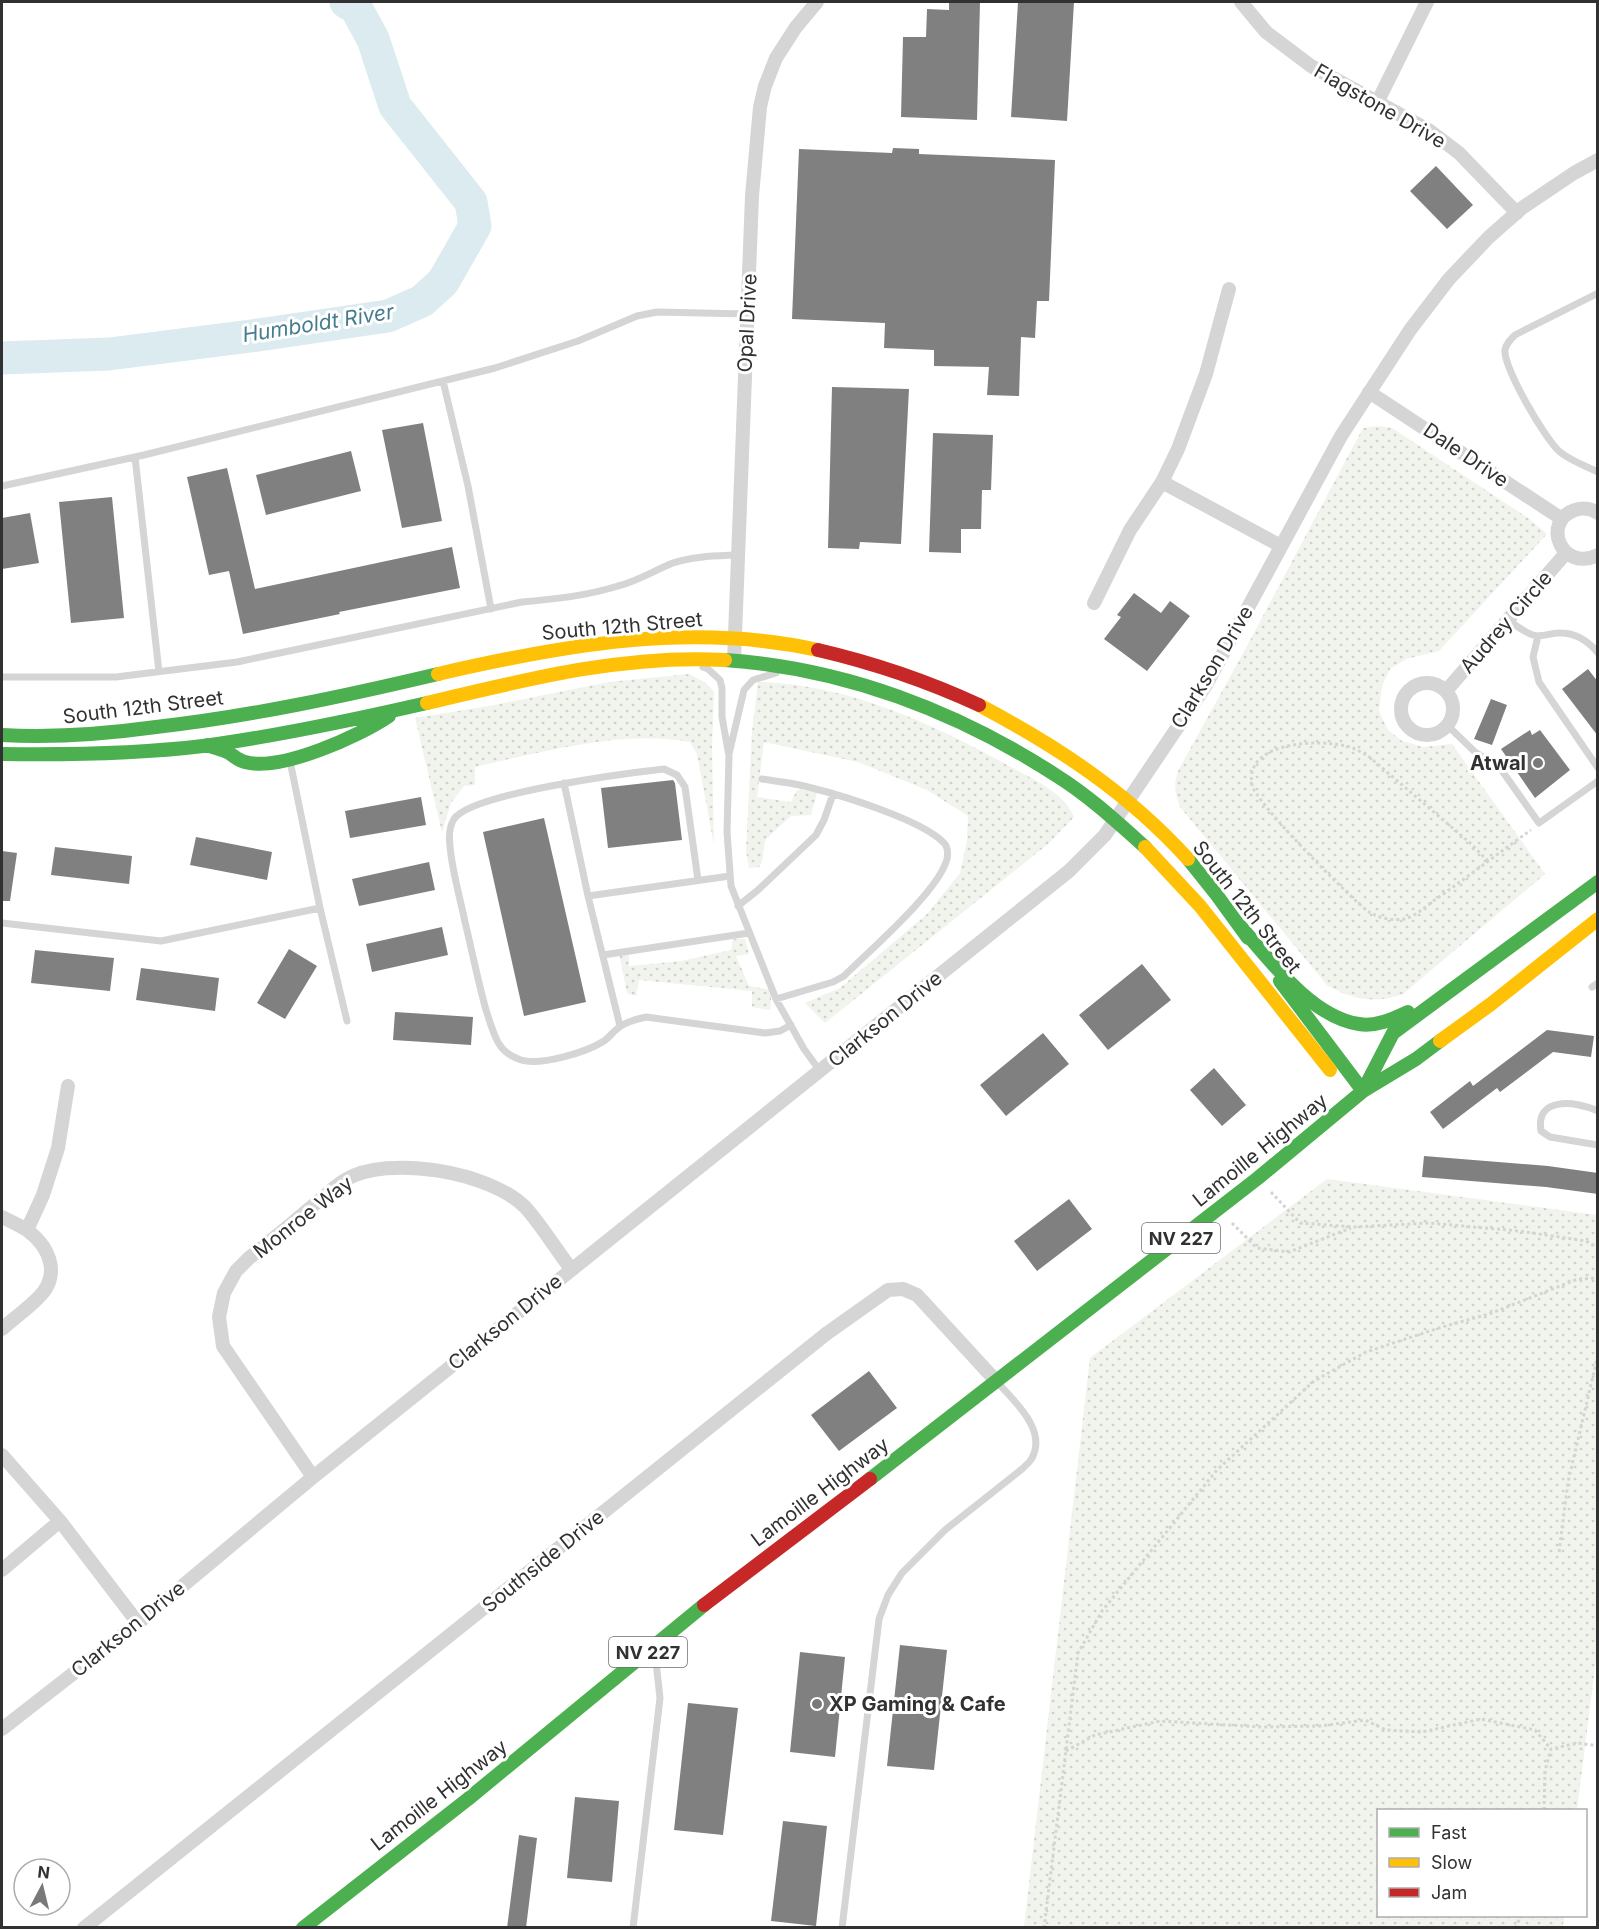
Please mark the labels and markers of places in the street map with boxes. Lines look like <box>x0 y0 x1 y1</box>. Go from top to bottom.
place label: Atwal <box>1470 751 1526 775</box>
marker: Atwal <box>1531 756 1545 770</box>
place label: XP Gaming & Cafe <box>829 1692 1006 1716</box>
marker: XP Gaming & Cafe <box>810 1697 824 1711</box>

